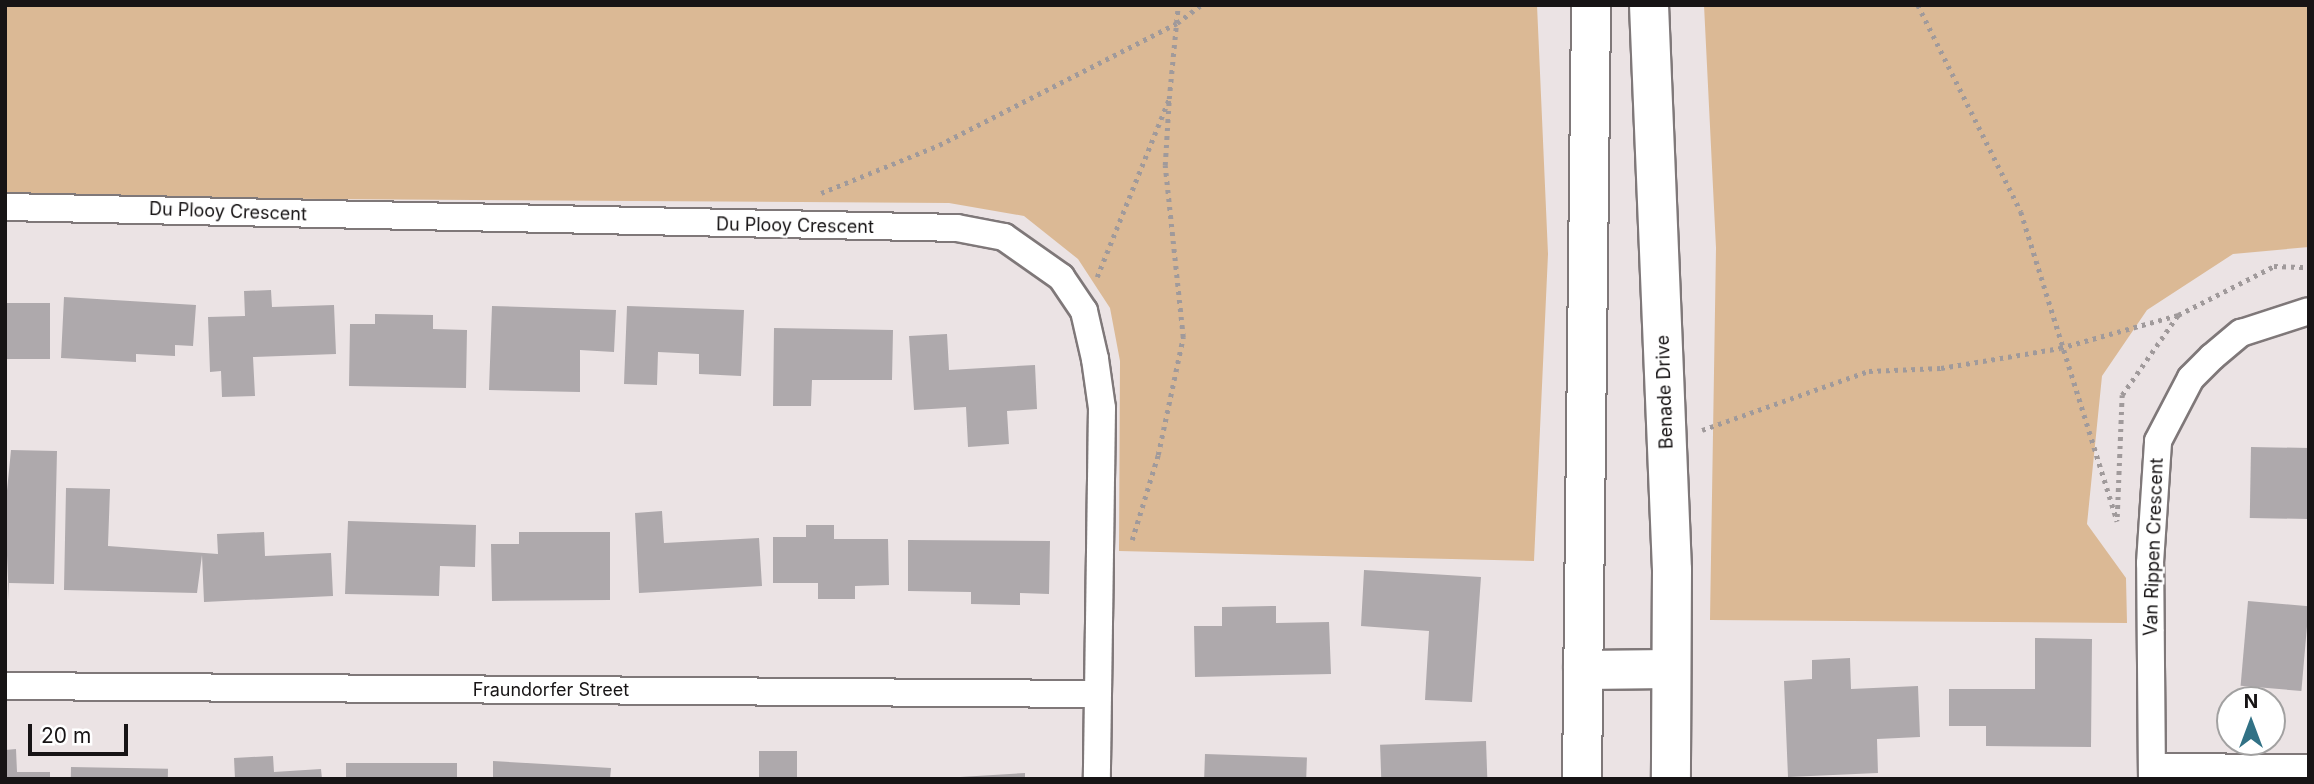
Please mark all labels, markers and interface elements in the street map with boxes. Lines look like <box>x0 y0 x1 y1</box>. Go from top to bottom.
street label: Du Plooy Crescent <box>149 198 307 226</box>
street label: Du Plooy Crescent <box>716 214 874 238</box>
street label: Benade Drive <box>1652 335 1678 449</box>
street label: Van Rippen Crescent <box>2140 457 2168 637</box>
street label: Fraundorfer Street <box>473 679 629 701</box>
north arrow <box>2216 686 2286 756</box>
text: N <box>2244 690 2258 713</box>
scale bar <box>32 710 131 754</box>
text: 20 m <box>41 723 91 748</box>

